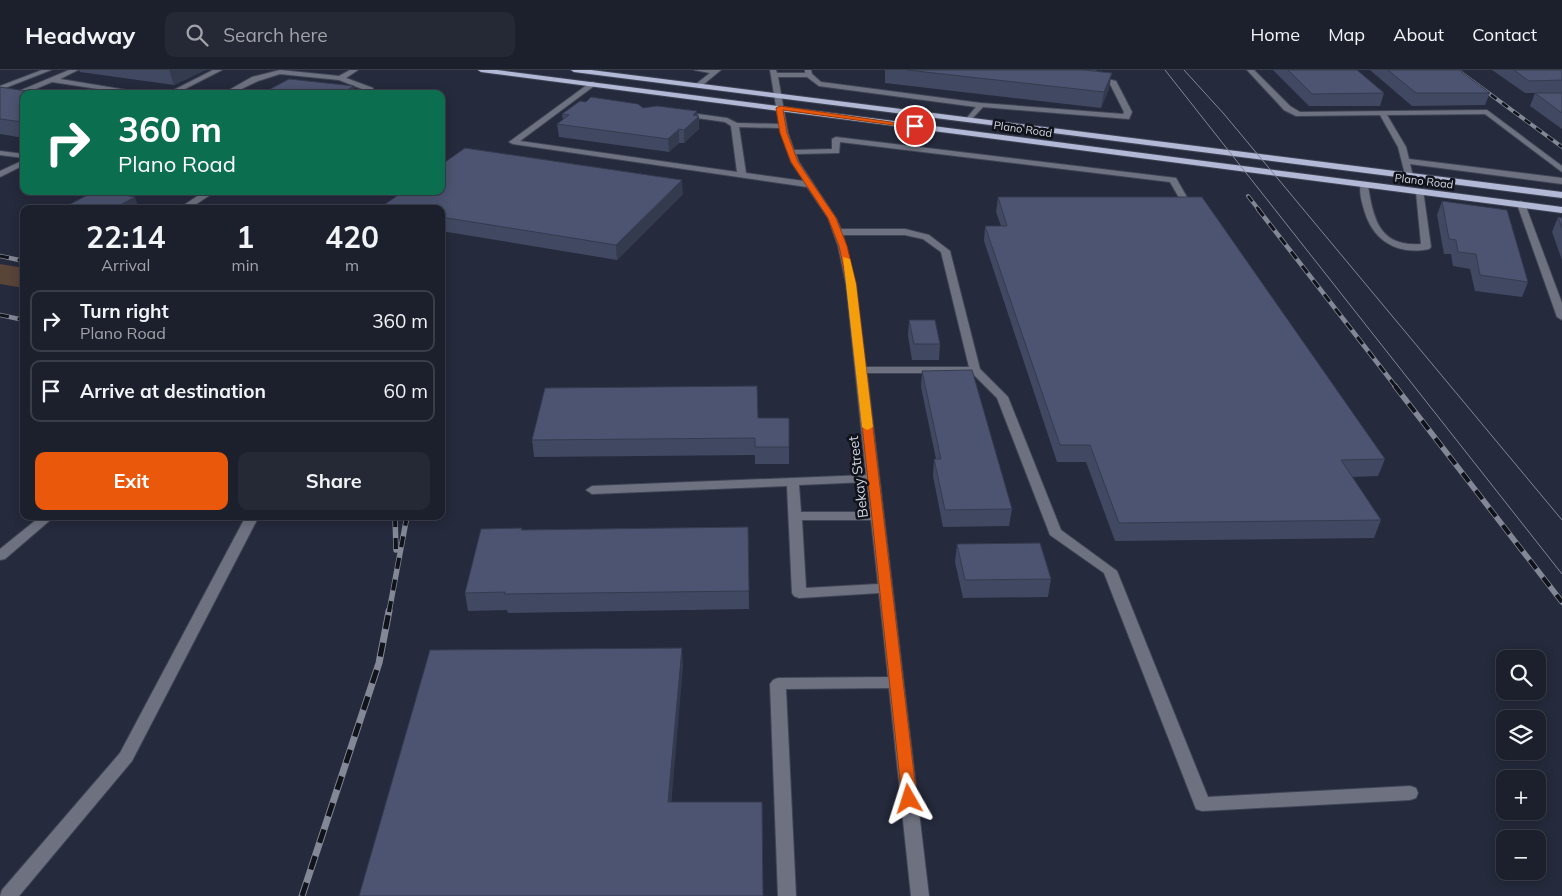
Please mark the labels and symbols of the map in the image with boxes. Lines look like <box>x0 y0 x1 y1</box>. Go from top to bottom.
pin <box>894 105 936 147</box>
street label: Plano Road <box>993 118 1053 140</box>
street label: Plano Road <box>1394 170 1454 192</box>
street label: Bekay Street <box>844 435 872 519</box>
position arrow <box>882 772 934 824</box>

